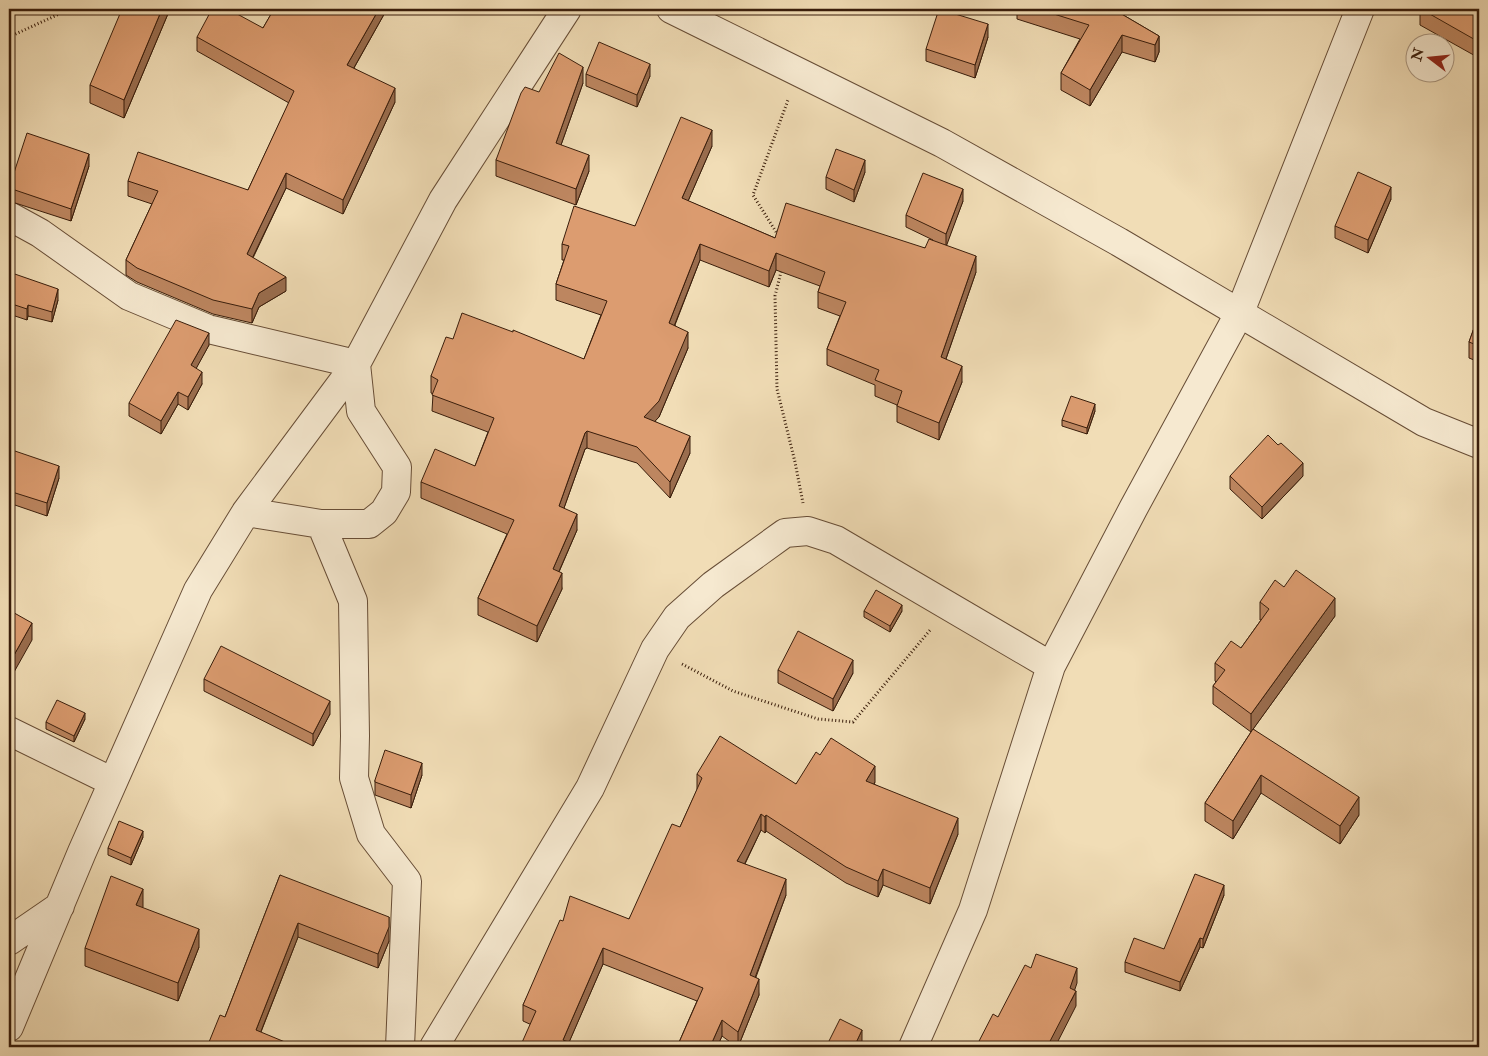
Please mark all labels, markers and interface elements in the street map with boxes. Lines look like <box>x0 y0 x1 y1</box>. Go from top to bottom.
north arrow <box>1406 32 1456 82</box>
text: N <box>1408 46 1428 64</box>

